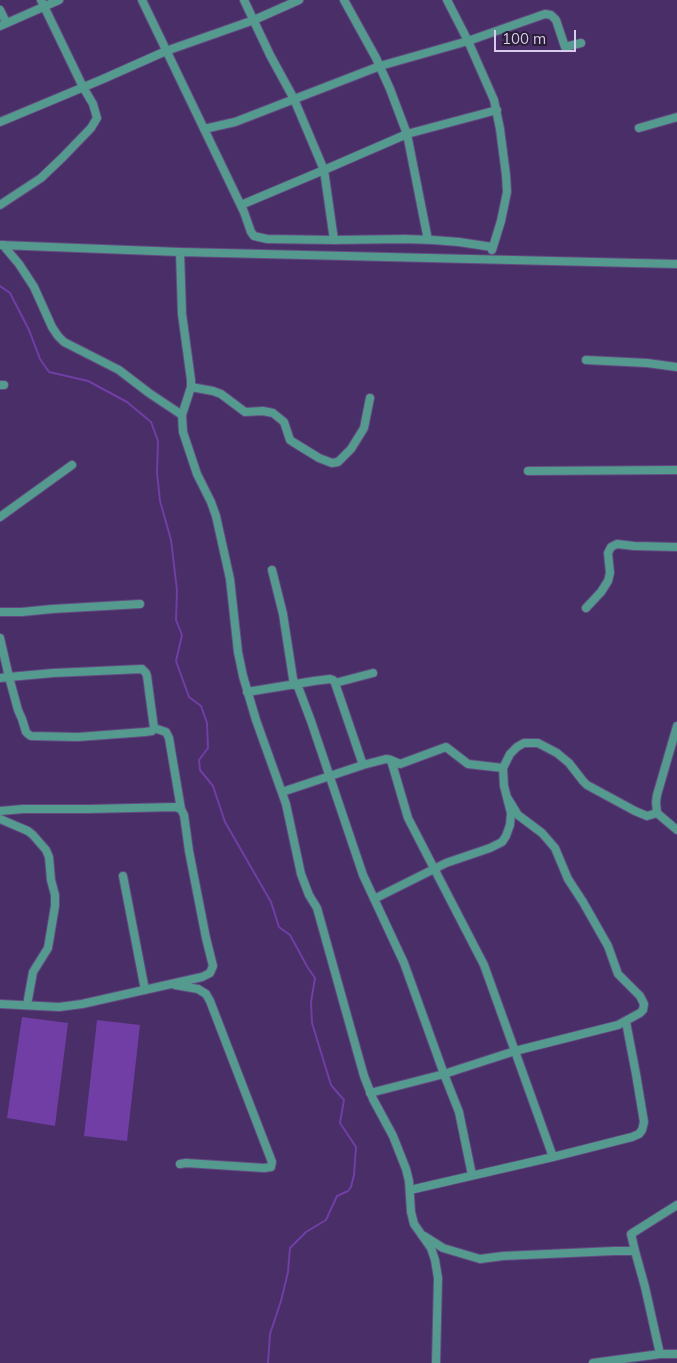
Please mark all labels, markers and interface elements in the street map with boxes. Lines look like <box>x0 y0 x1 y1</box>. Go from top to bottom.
scale bar <box>497 20 580 52</box>
text: 100 m <box>502 29 546 48</box>

